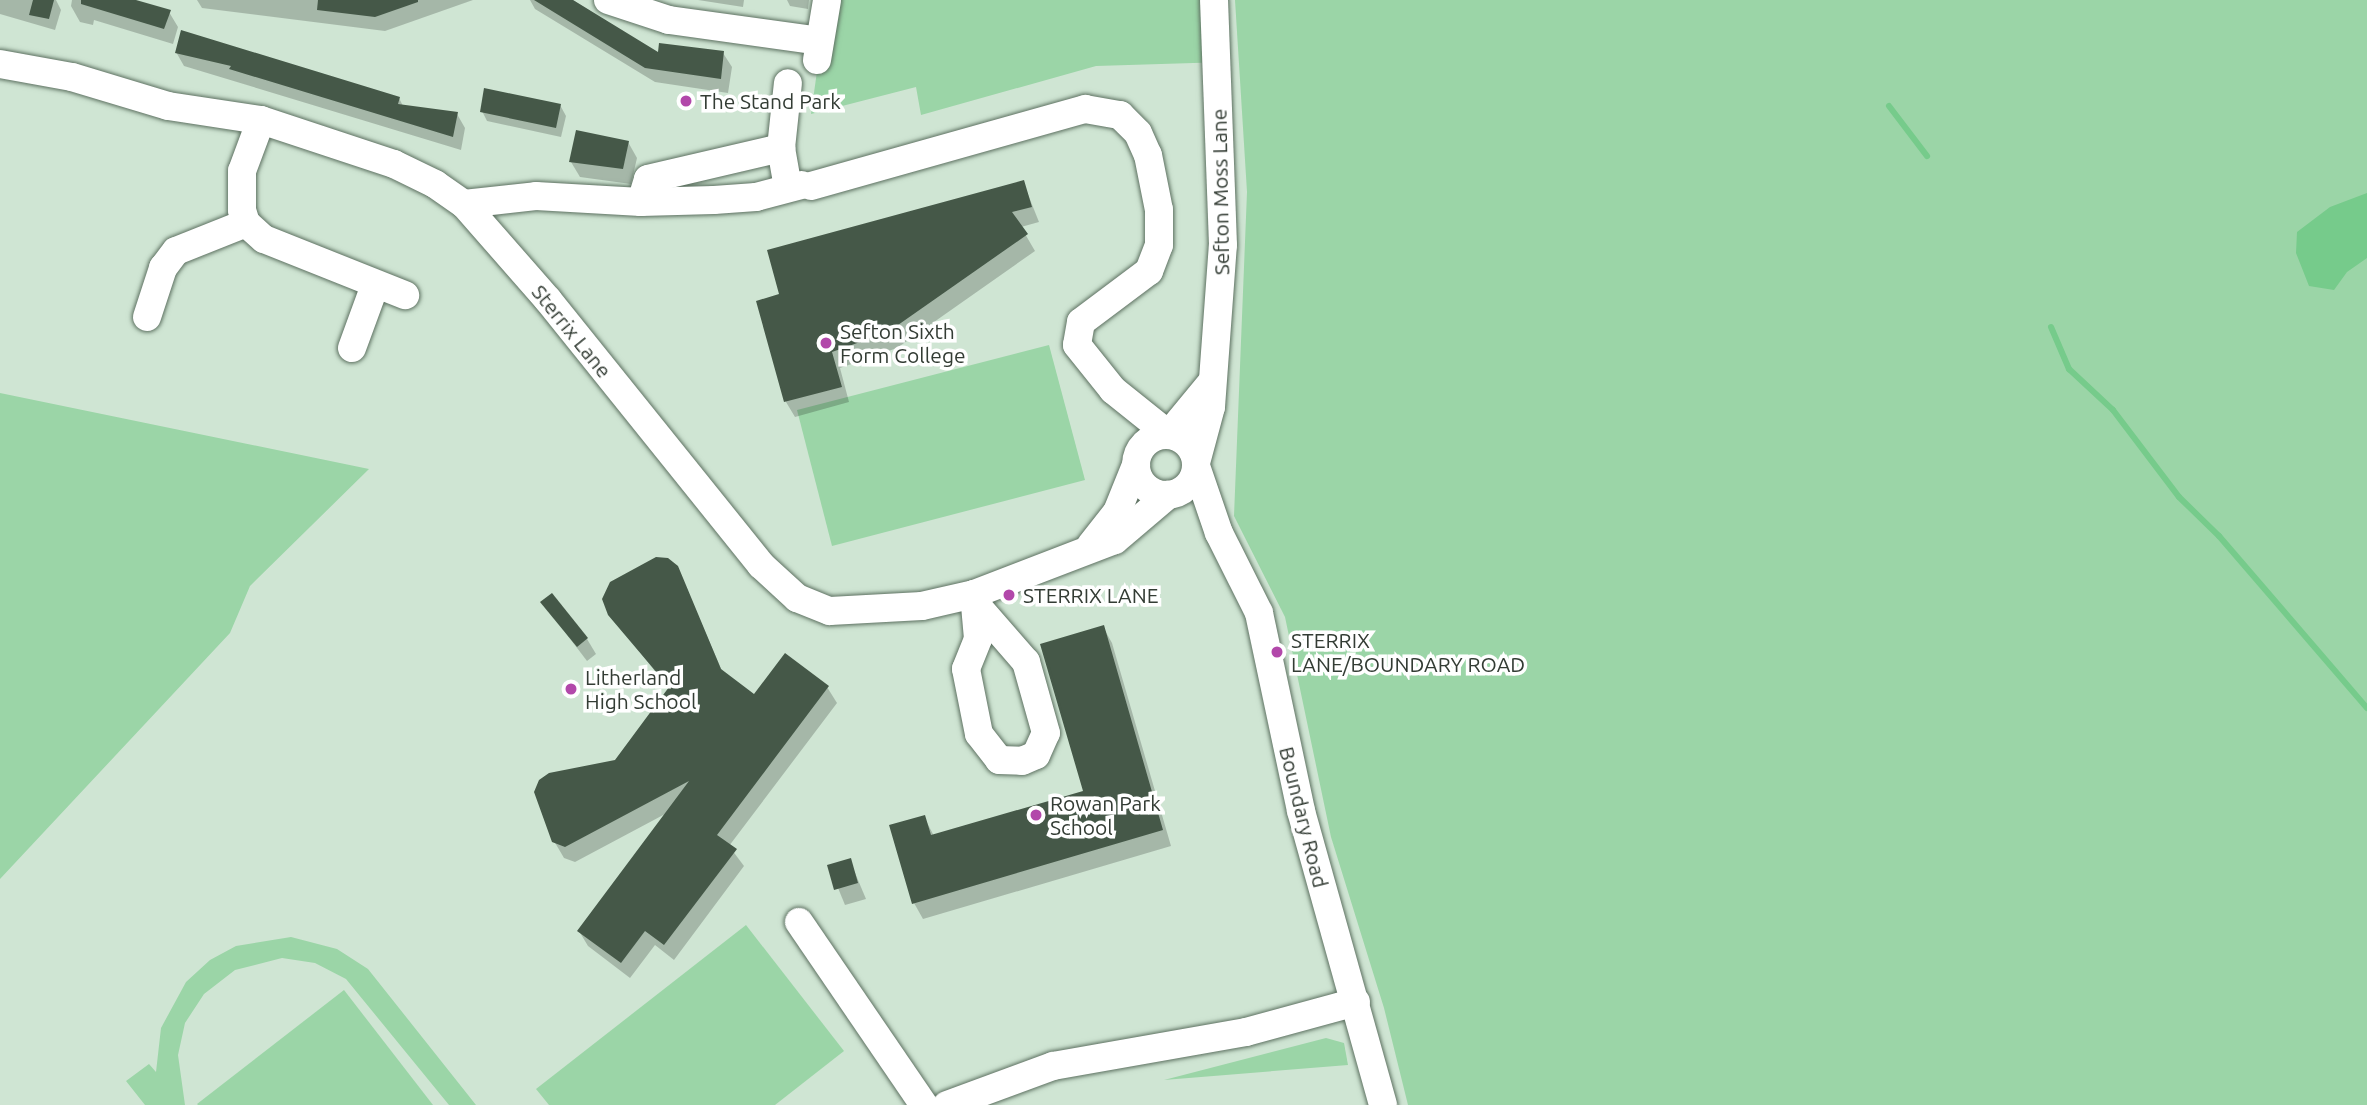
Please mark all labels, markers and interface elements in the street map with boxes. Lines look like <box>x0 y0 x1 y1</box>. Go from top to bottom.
place label: The Stand Park <box>700 88 841 114</box>
marker: The Stand Park <box>678 93 694 109</box>
street label: Sefton Moss Lane <box>1206 109 1234 275</box>
street label: Sterrix Lane <box>527 279 617 383</box>
place label: Sefton Sixth Form College <box>840 318 966 368</box>
marker: Sefton Sixth Form College <box>818 335 834 351</box>
place label: STERRIX LANE <box>1023 582 1158 608</box>
marker: STERRIX LANE <box>1001 587 1017 603</box>
place label: STERRIX LANE/BOUNDARY ROAD <box>1291 627 1525 677</box>
marker: STERRIX LANE/BOUNDARY ROAD <box>1269 644 1285 660</box>
place label: Litherland High School <box>585 664 696 714</box>
marker: Litherland High School <box>563 681 579 697</box>
street label: Boundary Road <box>1274 744 1334 890</box>
place label: Rowan Park School <box>1050 790 1161 840</box>
marker: Rowan Park School <box>1028 807 1044 823</box>

